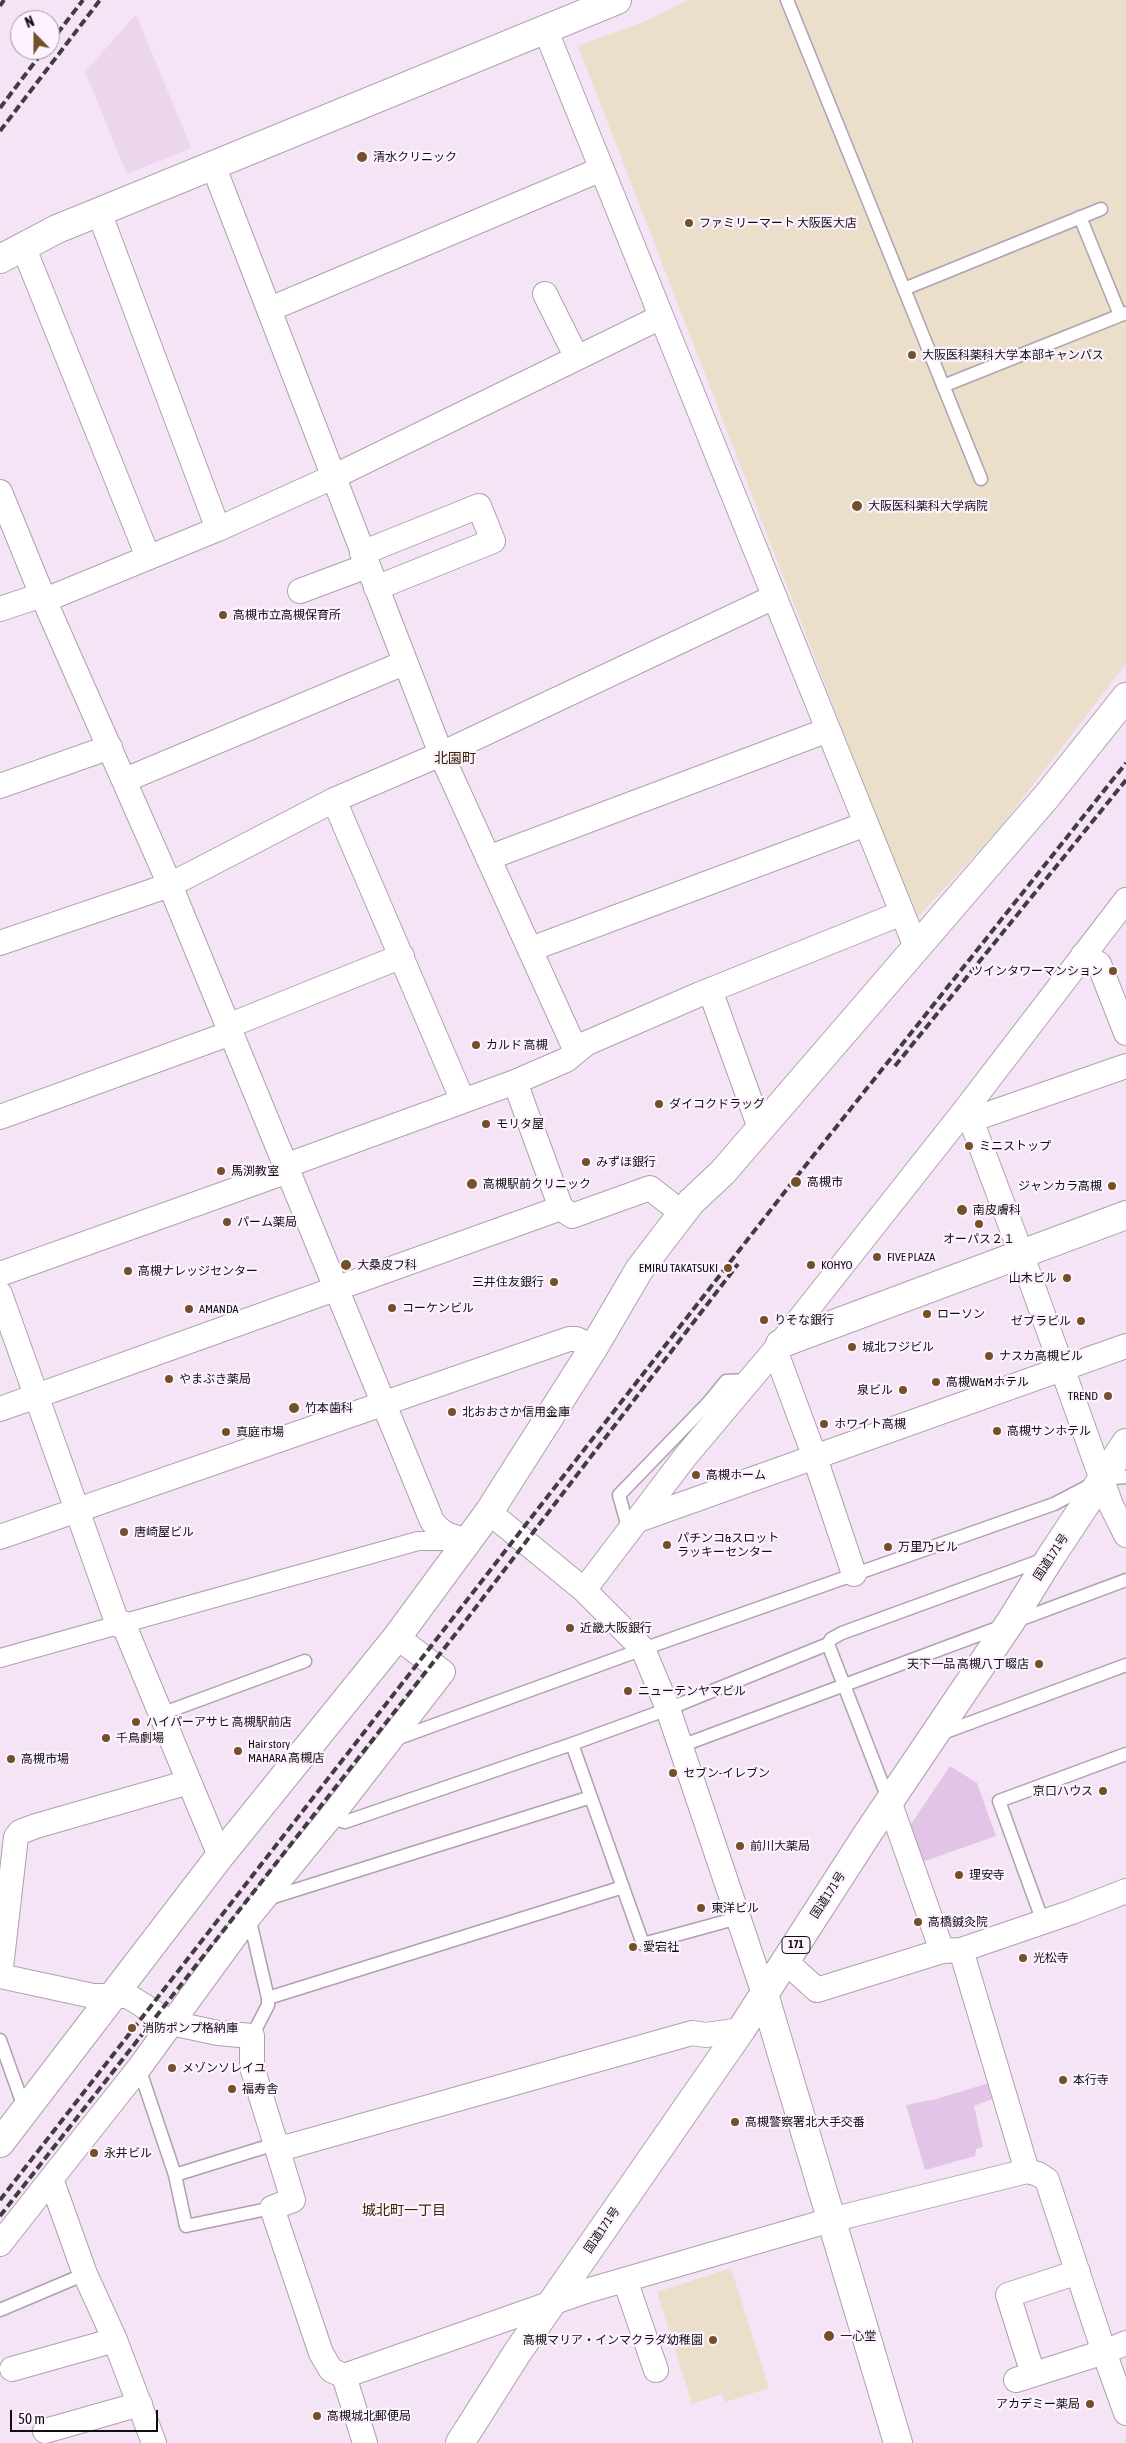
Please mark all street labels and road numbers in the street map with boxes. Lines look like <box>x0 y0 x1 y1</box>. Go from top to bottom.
street label: 国道171号 <box>1031 1531 1071 1583</box>
street label: 国道171号 <box>808 1869 848 1921</box>
road number: 171 <box>782 1936 810 1954</box>
street label: 国道171号 <box>581 2204 623 2256</box>

